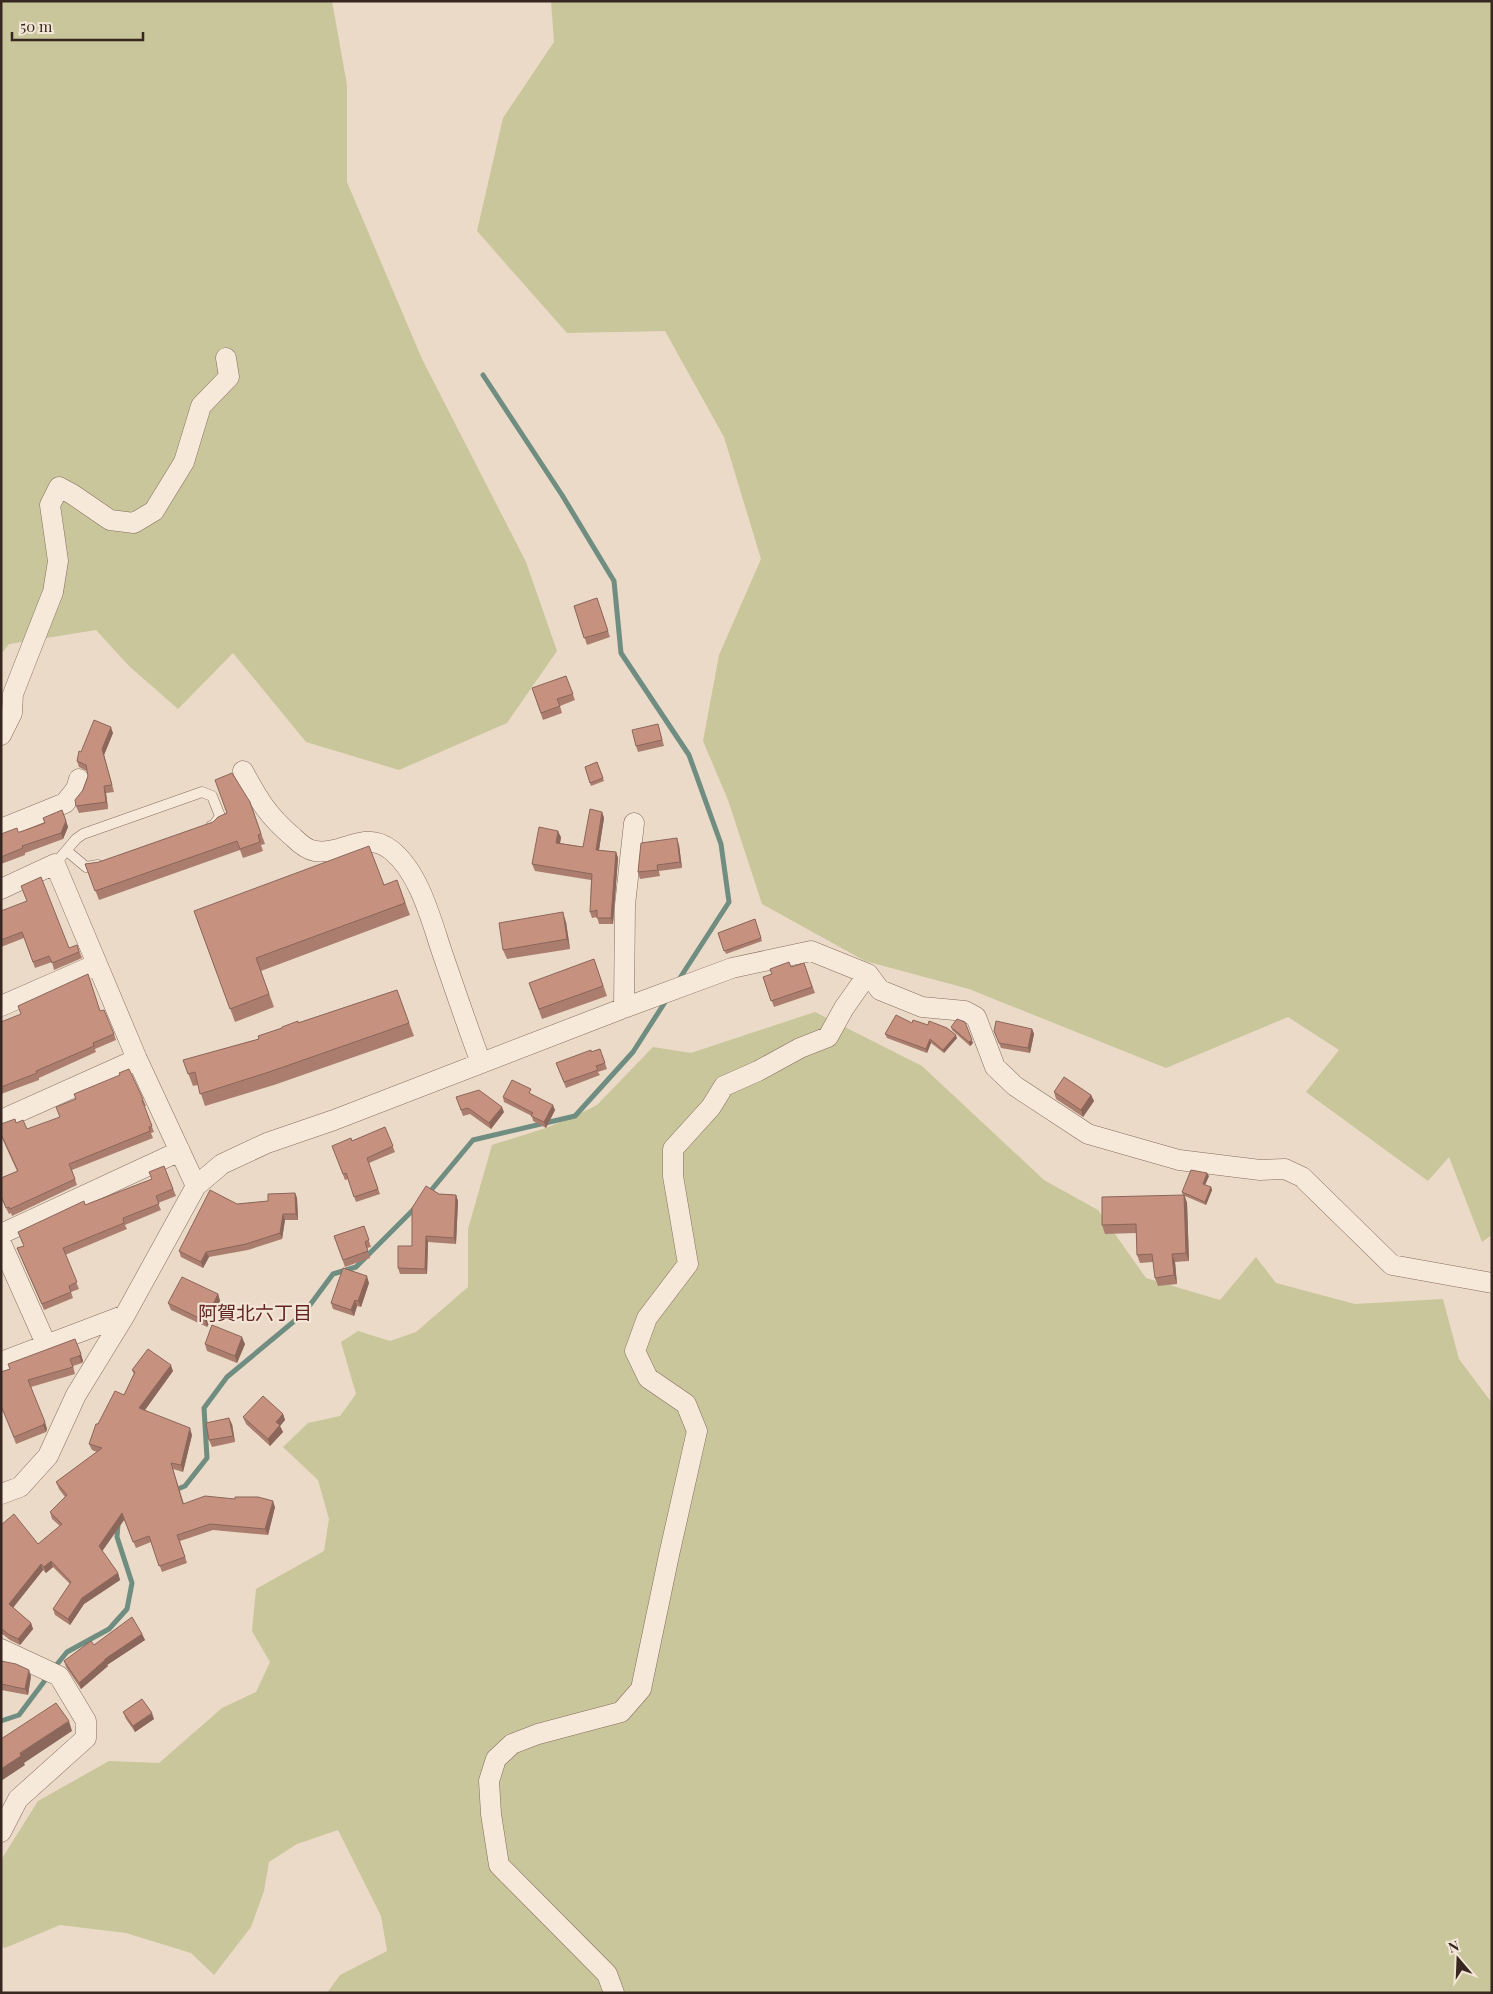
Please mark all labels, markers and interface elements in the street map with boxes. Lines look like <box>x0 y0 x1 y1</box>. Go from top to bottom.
scale bar <box>12 10 144 42</box>
text: 50 m <box>20 16 53 36</box>
district label: 阿賀北六丁目 <box>198 1299 312 1325</box>
north arrow <box>1433 1934 1483 1984</box>
text: N <box>1446 1936 1461 1957</box>

